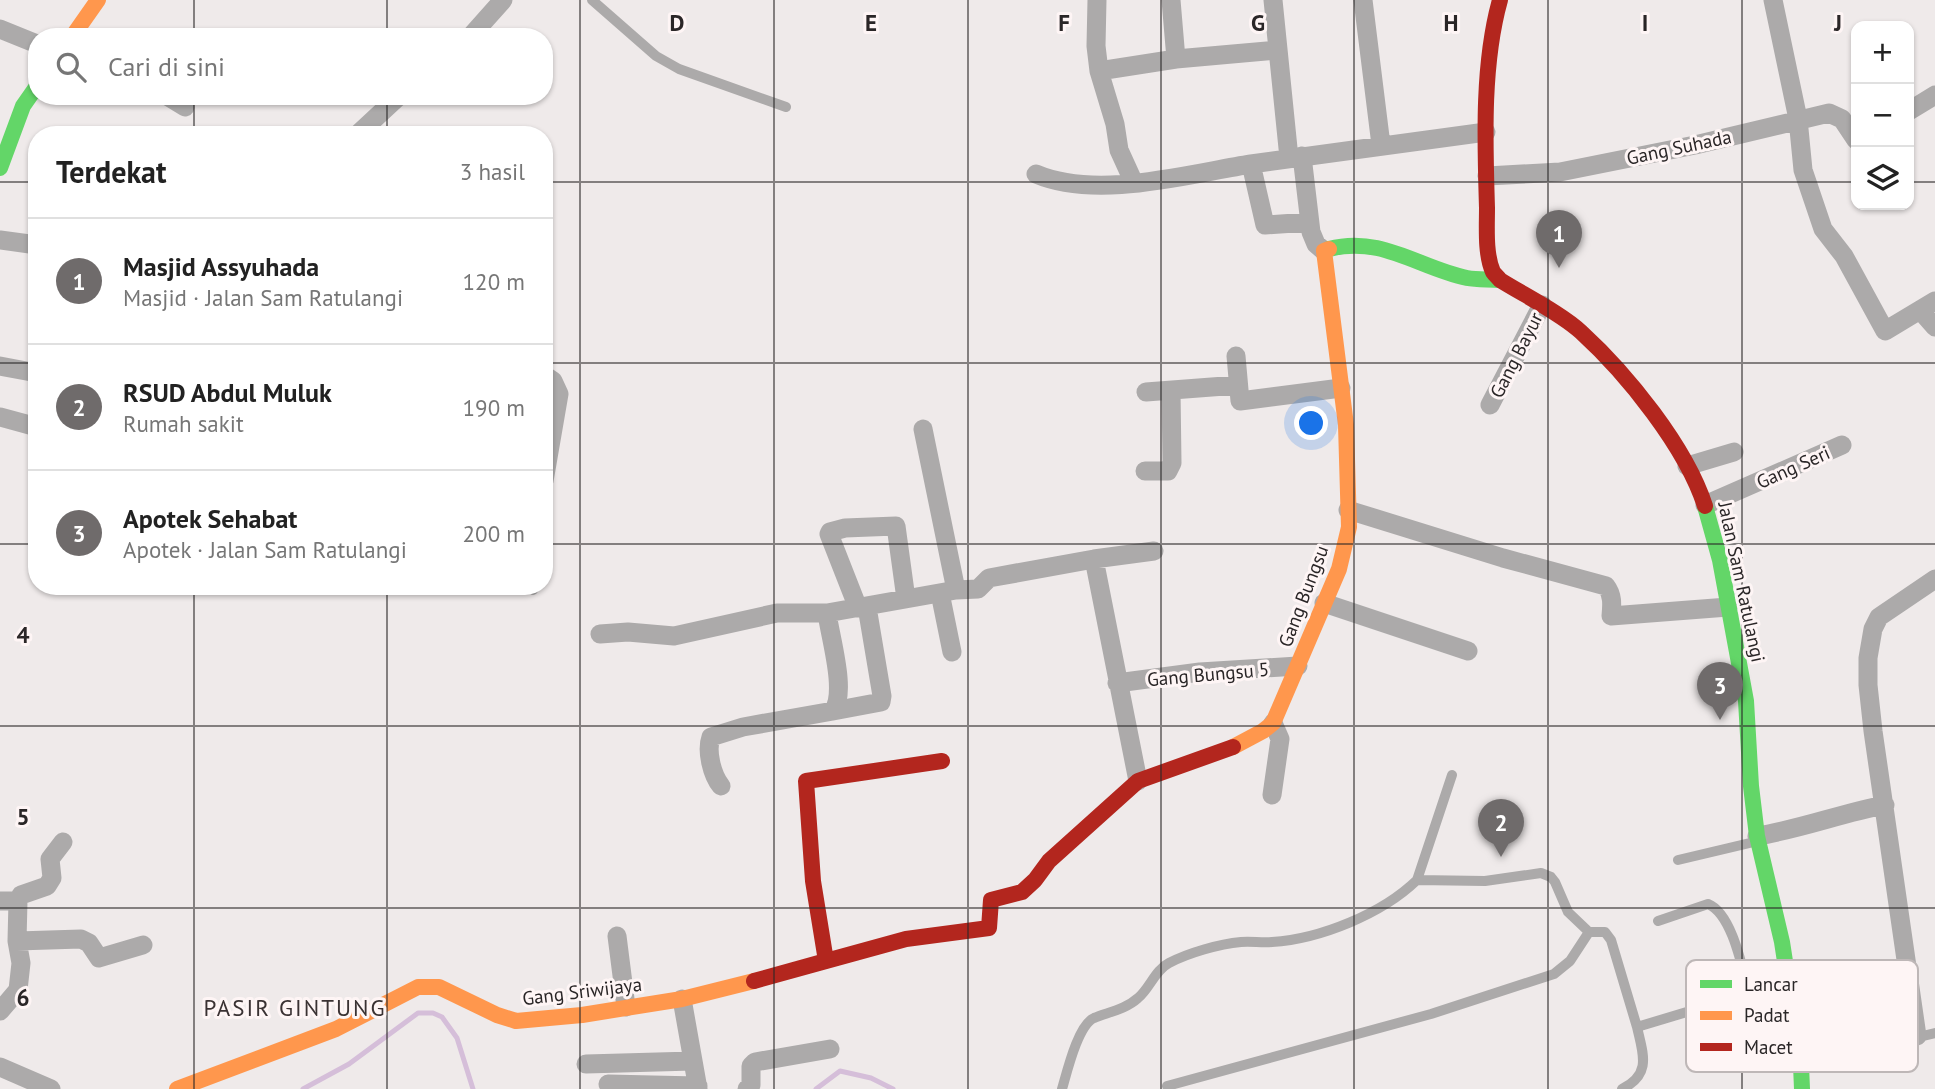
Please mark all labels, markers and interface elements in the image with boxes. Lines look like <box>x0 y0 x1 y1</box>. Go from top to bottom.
text: D <box>670 8 684 37</box>
text: E <box>865 8 877 37</box>
text: F <box>1058 8 1070 37</box>
text: G <box>1251 8 1265 37</box>
text: H <box>1444 8 1458 37</box>
text: I <box>1642 8 1648 37</box>
text: J <box>1833 8 1842 37</box>
map controls <box>1851 21 1914 210</box>
button: + <box>1851 21 1914 84</box>
search box <box>28 28 553 105</box>
icon: search <box>52 48 90 86</box>
text: Cari di sini <box>108 50 225 83</box>
button: − <box>1851 84 1914 147</box>
street label: Gang Suhada <box>1624 124 1734 170</box>
button: layers <box>1851 147 1914 210</box>
text: Terdekat <box>56 152 166 191</box>
text: 3 hasil <box>460 157 525 186</box>
pin: 1 <box>1536 210 1582 268</box>
text: Masjid Assyuhada <box>123 250 319 283</box>
text: 1 <box>72 267 86 296</box>
text: 120 m <box>463 267 525 296</box>
text: Masjid · Jalan Sam Ratulangi <box>123 283 403 312</box>
street label: Gang Bayur <box>1484 308 1548 402</box>
text: RSUD Abdul Muluk <box>123 376 332 409</box>
text: 2 <box>72 393 86 422</box>
text: 190 m <box>463 393 525 422</box>
your location <box>1294 406 1328 440</box>
text: Rumah sakit <box>123 409 244 438</box>
street label: Gang Seri <box>1752 440 1834 494</box>
street label: Jalan Sam Ratulangi <box>1713 499 1771 664</box>
text: Apotek Sehabat <box>123 502 297 535</box>
text: 3 <box>72 519 86 548</box>
text: 200 m <box>463 519 525 548</box>
text: Apotek · Jalan Sam Ratulangi <box>123 535 407 564</box>
street label: Gang Bungsu <box>1273 542 1333 650</box>
text: 4 <box>16 620 30 649</box>
street label: Gang Bungsu 5 <box>1146 657 1270 691</box>
pin: 3 <box>1697 662 1743 720</box>
pin: 2 <box>1478 799 1524 857</box>
text: 5 <box>16 802 30 831</box>
legend <box>1686 960 1918 1072</box>
street label: Gang Sriwijaya <box>521 972 643 1010</box>
text: Lancar <box>1744 972 1798 996</box>
text: 6 <box>16 983 30 1012</box>
district label: PASIR GINTUNG <box>203 993 387 1022</box>
text: Padat <box>1744 1003 1790 1027</box>
text: Macet <box>1744 1035 1793 1059</box>

